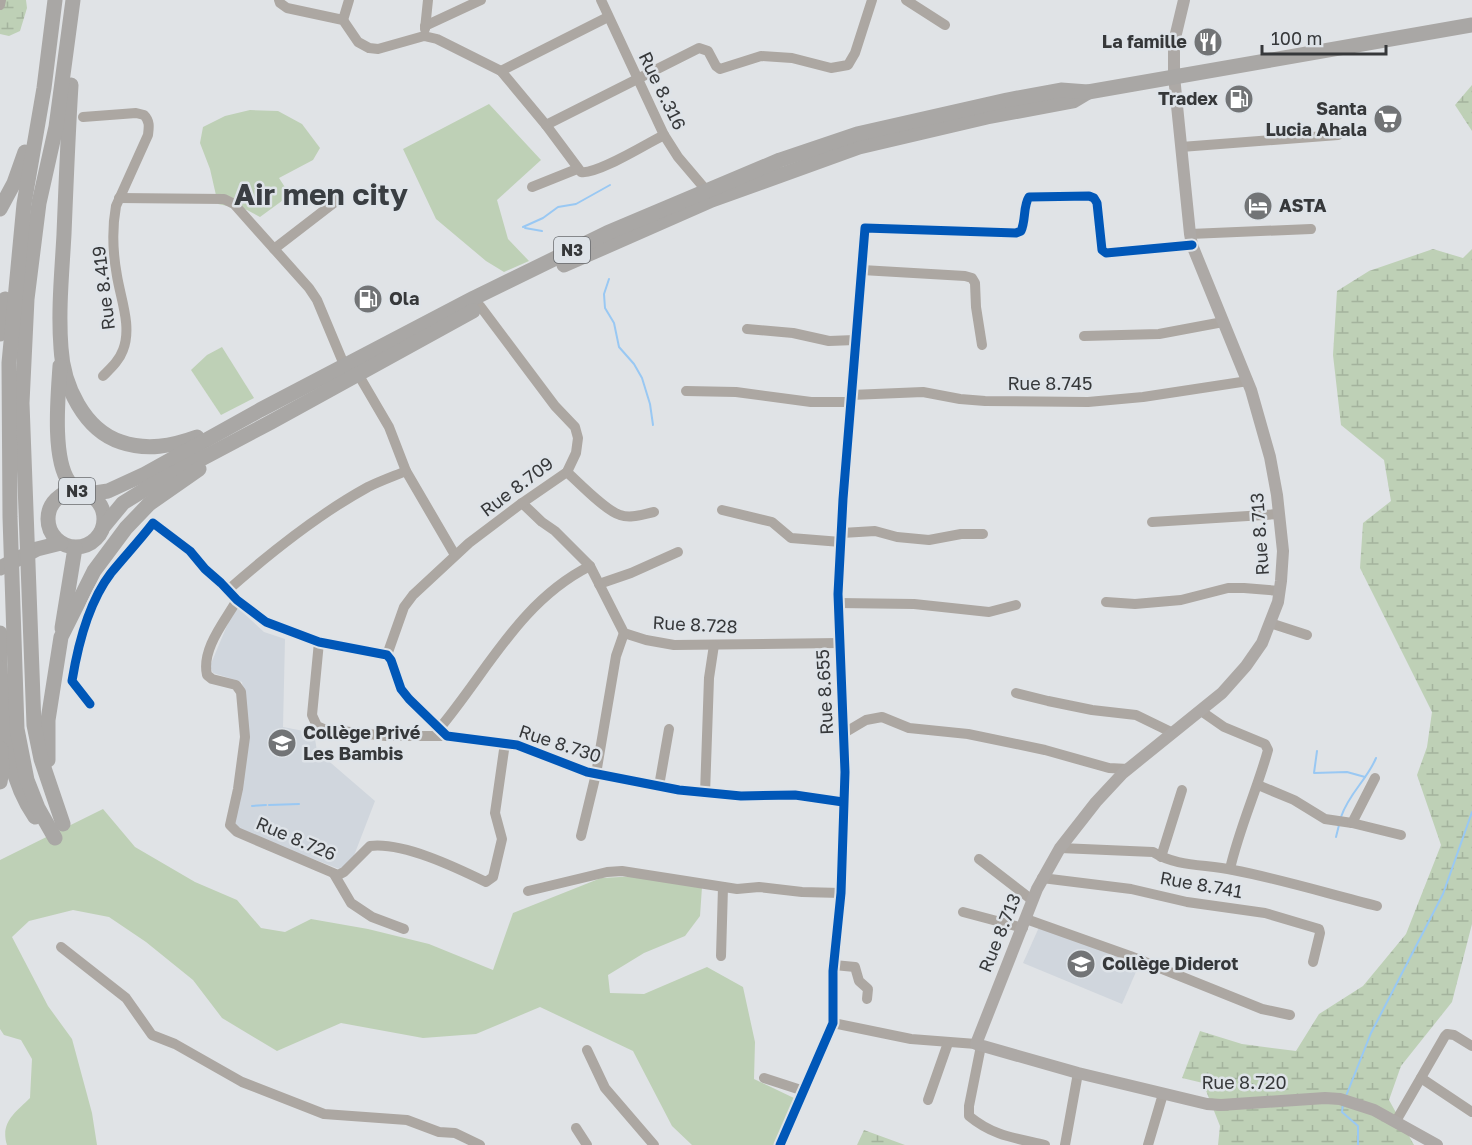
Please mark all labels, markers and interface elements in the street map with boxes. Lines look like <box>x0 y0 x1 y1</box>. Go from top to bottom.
scale bar <box>1262 18 1386 56</box>
restaurant icon: La famille <box>1192 26 1224 58</box>
text: 100 m <box>1271 27 1322 49</box>
place label: La famille <box>1102 30 1187 52</box>
street label: Rue 8.316 <box>635 48 691 133</box>
fuel station icon: Tradex <box>1223 83 1255 115</box>
place label: Tradex <box>1158 87 1219 109</box>
place label: Santa Lucia Ahala <box>1265 97 1367 140</box>
supermarket icon: Santa Lucia Ahala <box>1372 103 1404 135</box>
district label: Air men city <box>234 176 408 212</box>
hotel icon: ASTA <box>1242 190 1274 222</box>
place label: ASTA <box>1279 194 1327 216</box>
road number: N3 <box>554 237 590 263</box>
street label: Rue 8.419 <box>87 245 119 331</box>
fuel station icon: Ola <box>352 283 384 315</box>
place label: Ola <box>389 287 419 309</box>
street label: Rue 8.745 <box>1007 372 1093 394</box>
street label: Rue 8.709 <box>476 452 557 521</box>
road number: N3 <box>59 478 95 504</box>
street label: Rue 8.713 <box>1245 492 1273 576</box>
street label: Rue 8.728 <box>652 611 738 637</box>
street label: Rue 8.655 <box>811 649 837 736</box>
street label: Rue 8.730 <box>516 719 604 767</box>
place label: Collège Privé Les Bambis <box>303 721 421 764</box>
school or university icon: Collège Privé Les Bambis <box>266 727 298 759</box>
street label: Rue 8.726 <box>253 811 340 865</box>
street label: Rue 8.741 <box>1158 866 1244 902</box>
street label: Rue 8.713 <box>973 890 1025 975</box>
school or university icon: Collège Diderot <box>1065 948 1097 980</box>
place label: Collège Diderot <box>1102 952 1239 974</box>
street label: Rue 8.720 <box>1201 1071 1287 1093</box>

